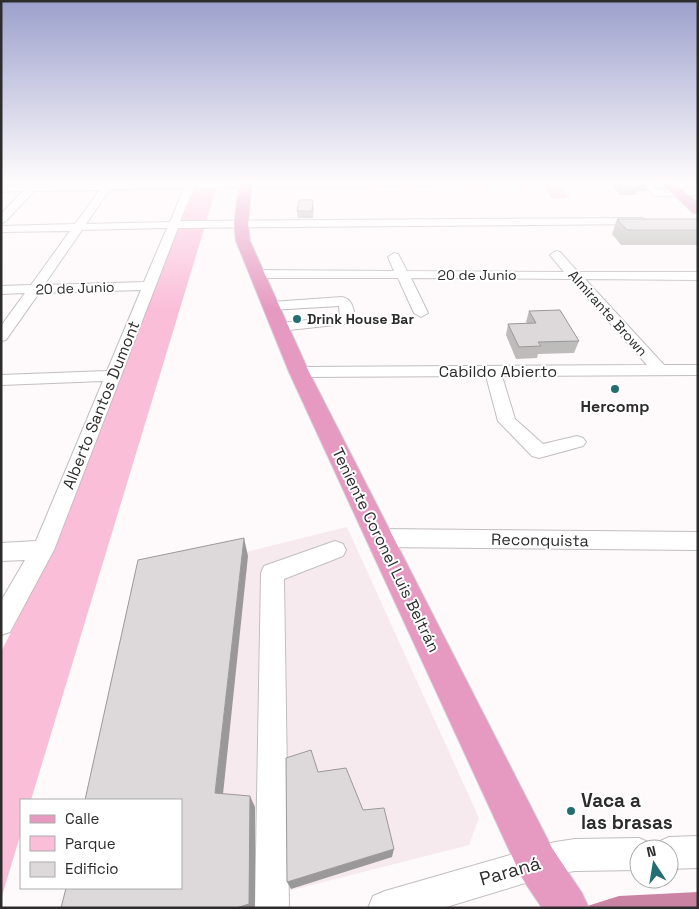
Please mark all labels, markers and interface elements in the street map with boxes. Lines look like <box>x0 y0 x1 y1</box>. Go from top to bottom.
street label: 20 de Junio <box>437 266 517 284</box>
street label: Almirante Brown <box>565 266 651 360</box>
street label: 20 de Junio <box>35 278 115 298</box>
place label: Drink House Bar <box>307 310 414 328</box>
marker: Drink House Bar <box>291 313 303 325</box>
street label: Alberto Santos Dumont <box>58 318 144 492</box>
street label: Cabildo Abierto <box>439 361 557 382</box>
marker: Hercomp <box>609 383 621 395</box>
place label: Hercomp <box>581 396 649 417</box>
street label: Teniente Coronel Luis Beltrán <box>327 444 445 656</box>
street label: Reconquista <box>491 529 589 551</box>
place label: Vaca a las brasas <box>581 788 673 835</box>
legend <box>20 799 182 889</box>
marker: Vaca a las brasas <box>565 805 577 817</box>
text: Calle <box>65 809 100 828</box>
text: Parque <box>65 834 116 853</box>
north arrow <box>629 839 679 889</box>
text: N <box>645 842 658 861</box>
street label: Paraná <box>477 850 544 892</box>
text: Edificio <box>65 859 119 878</box>

